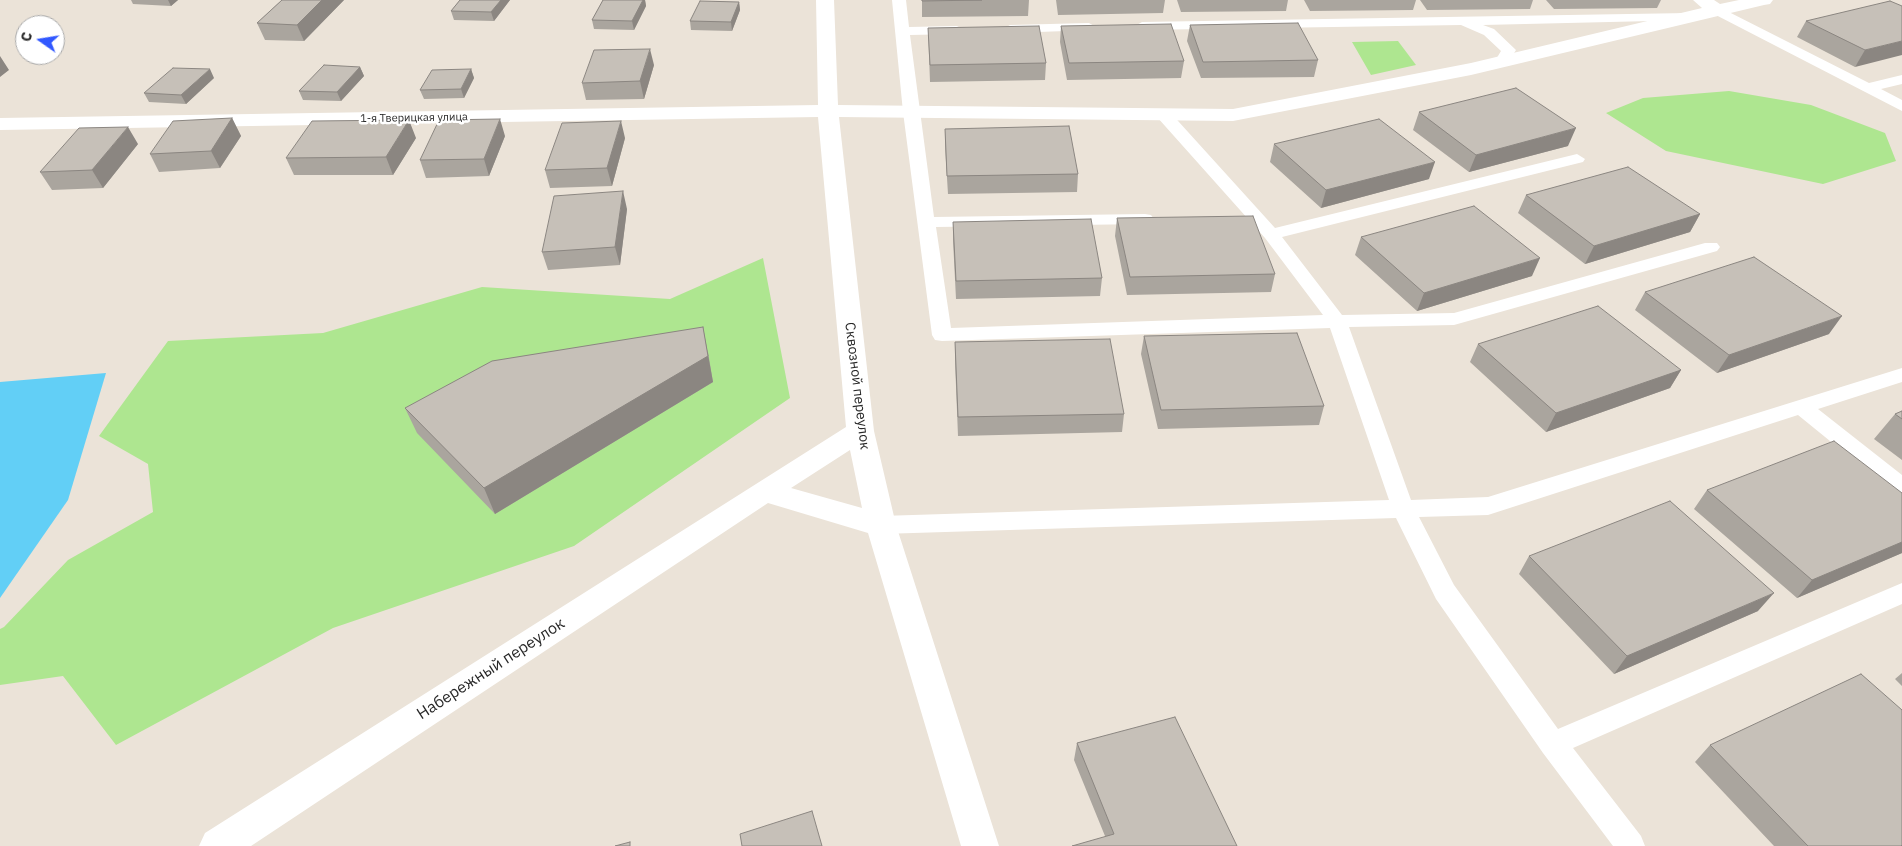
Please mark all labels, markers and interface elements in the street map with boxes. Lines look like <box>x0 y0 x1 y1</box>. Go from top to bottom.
north arrow <box>15 15 65 65</box>
text: С <box>17 30 36 43</box>
street label: 1-я Тверицкая улица <box>360 110 468 126</box>
street label: Сквозной переулок <box>841 321 873 451</box>
street label: Набережный переулок <box>413 614 569 724</box>

